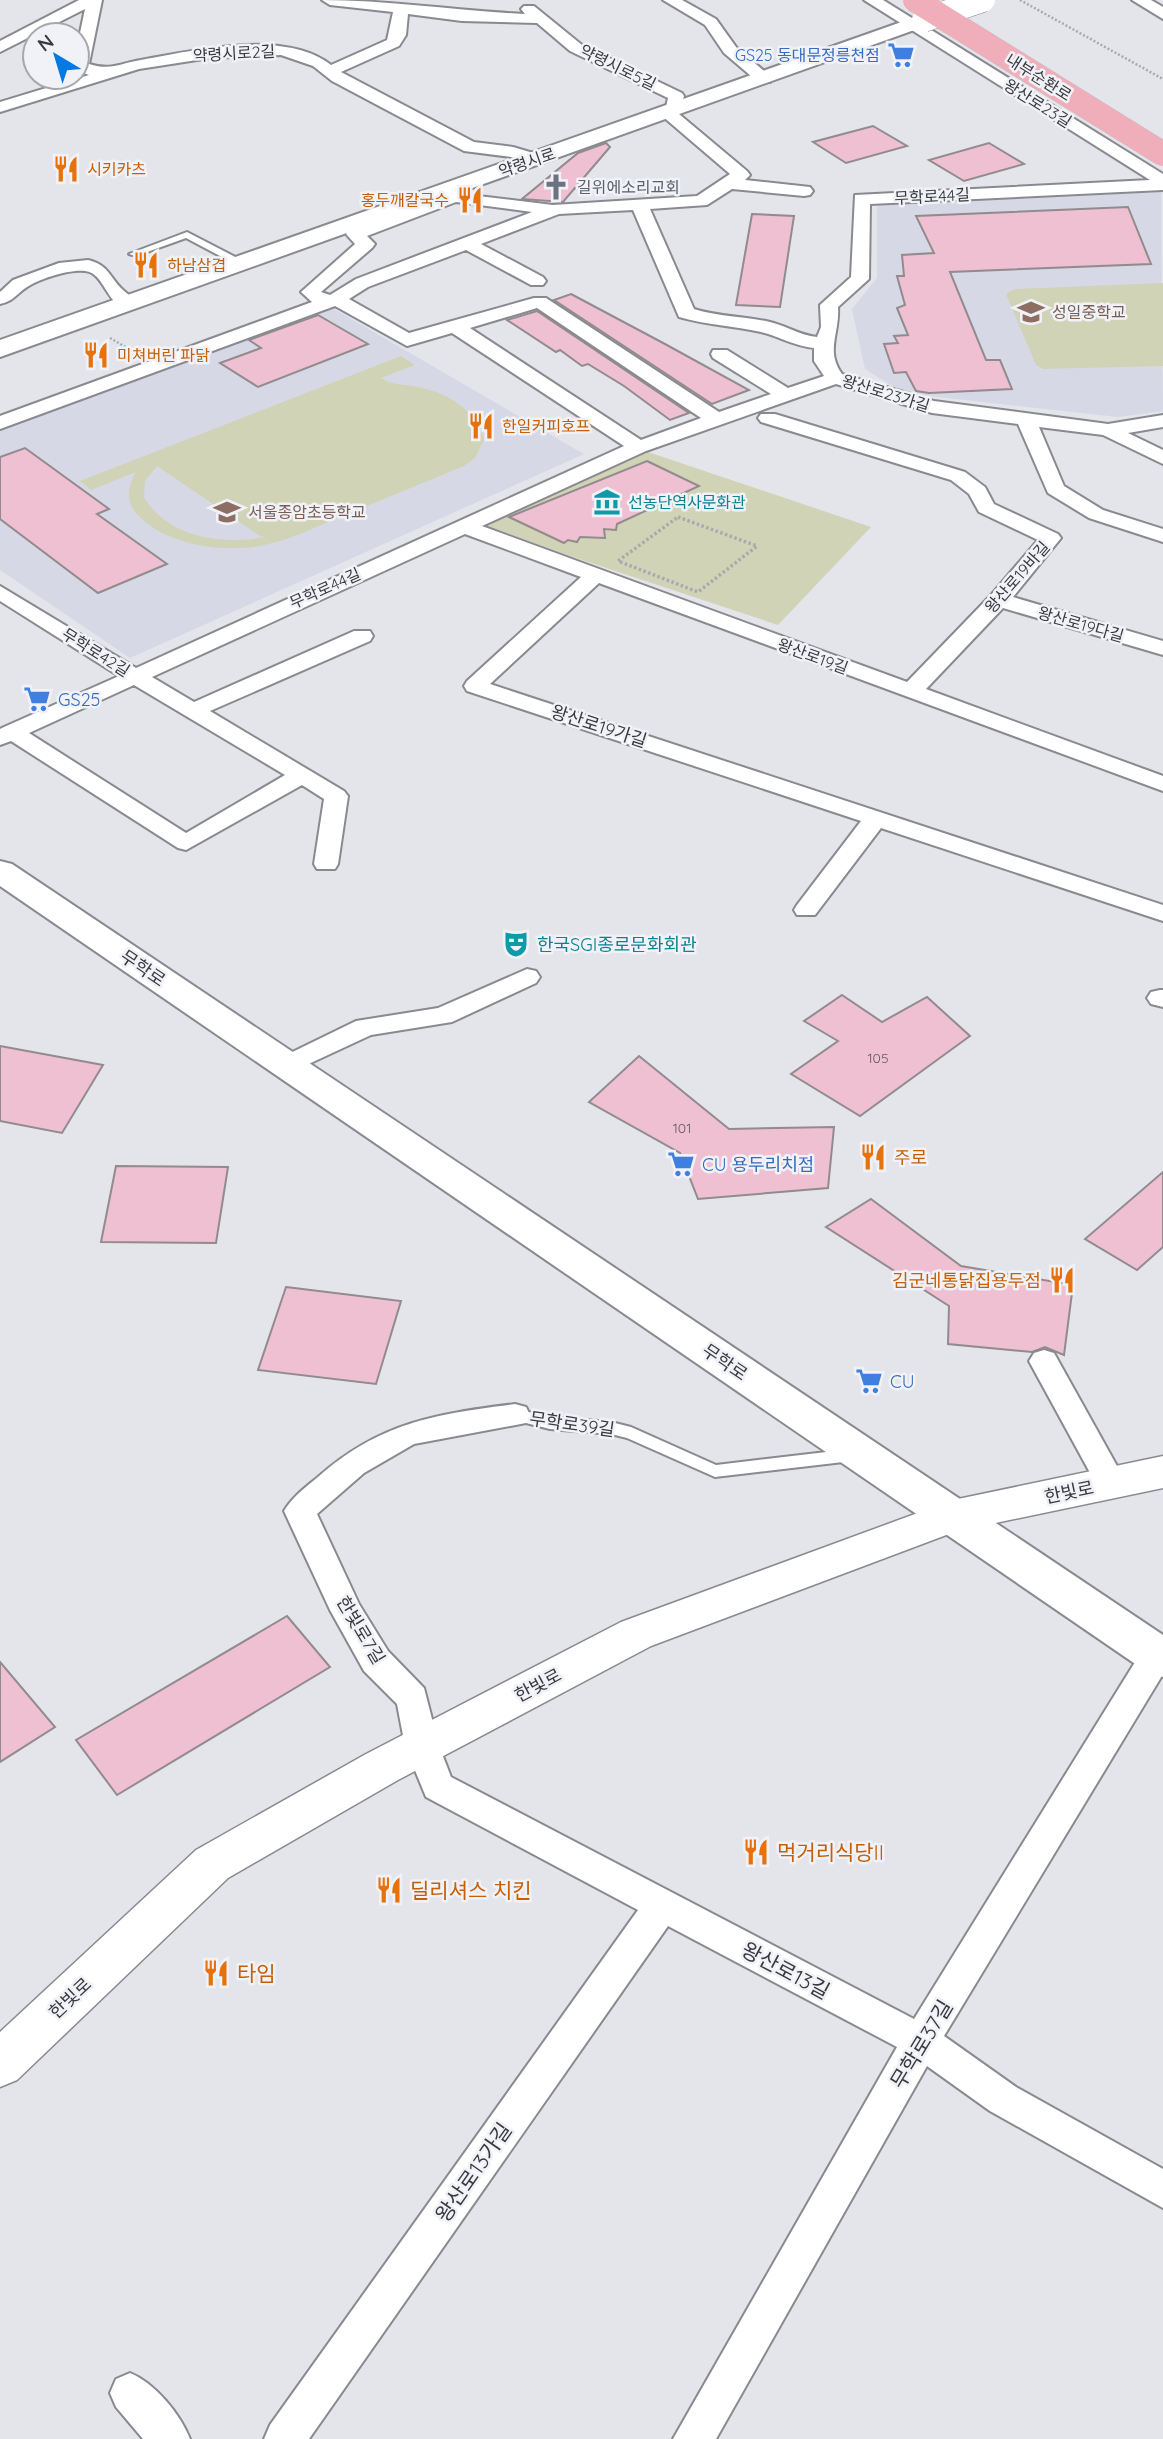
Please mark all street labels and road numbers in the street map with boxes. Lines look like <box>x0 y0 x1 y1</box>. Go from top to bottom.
street label: 약령시로5길 <box>577 40 659 94</box>
street label: 약령시로2길 <box>192 41 276 65</box>
street label: 내부순환로 <box>1002 49 1076 105</box>
street label: 왕산로23길 <box>1000 74 1076 132</box>
street label: 약령시로 <box>496 143 558 181</box>
street label: 무학로44길 <box>894 184 970 208</box>
street label: 왕산로23가길 <box>840 370 932 416</box>
street label: 왕산로19바길 <box>980 537 1054 617</box>
street label: 무학로44길 <box>286 563 364 613</box>
street label: 왕산로19다길 <box>1036 602 1126 646</box>
street label: 무학로42길 <box>58 623 134 681</box>
street label: 왕산로19길 <box>775 634 851 678</box>
street label: 왕산로19가길 <box>548 700 650 752</box>
street label: 무학로 <box>116 945 170 991</box>
street label: 무학로 <box>698 1339 752 1385</box>
street label: 무학로39길 <box>528 1407 616 1441</box>
street label: 한빛로 <box>1042 1476 1096 1508</box>
street label: 한빛로7길 <box>332 1592 390 1668</box>
street label: 한빛로 <box>511 1663 565 1707</box>
street label: 왕산로13길 <box>737 1936 835 2004</box>
street label: 한빛로 <box>44 1973 96 2023</box>
street label: 무학로37길 <box>884 1995 958 2093</box>
street label: 왕산로13가길 <box>429 2117 517 2227</box>

